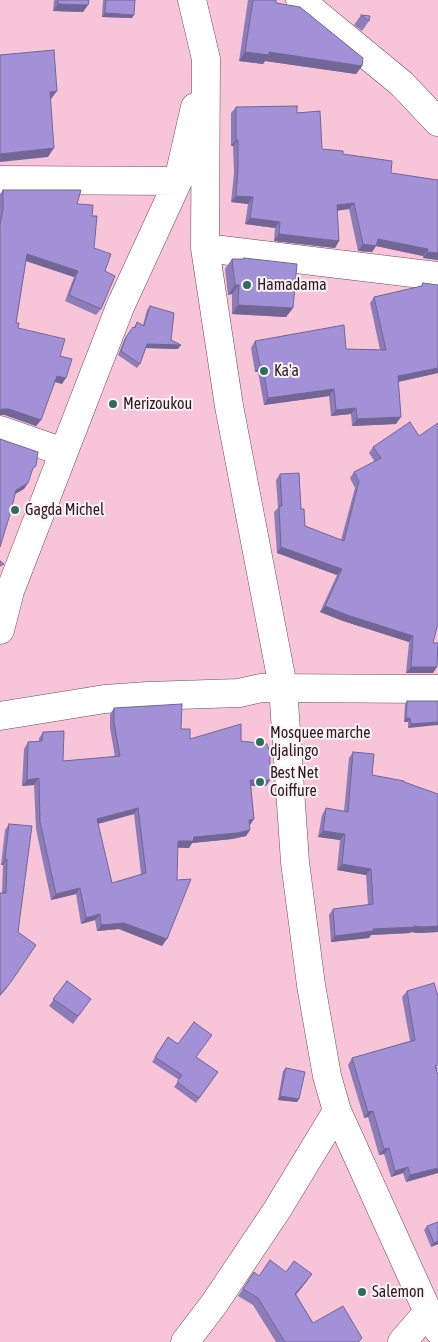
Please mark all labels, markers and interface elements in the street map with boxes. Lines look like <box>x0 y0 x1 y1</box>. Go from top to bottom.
place label: Hamadama <box>257 275 327 295</box>
marker: Hamadama <box>241 279 253 291</box>
place label: Ka'a <box>274 361 299 381</box>
marker: Ka'a <box>258 365 270 377</box>
place label: Merizoukou <box>123 394 192 414</box>
marker: Merizoukou <box>107 398 119 410</box>
place label: Gagda Michel <box>25 500 104 520</box>
marker: Gagda Michel <box>9 504 21 516</box>
place label: Mosquee marche djalingo <box>270 723 370 761</box>
marker: Mosquee marche djalingo <box>254 736 266 748</box>
place label: Best Net Coiffure <box>270 763 319 801</box>
marker: Best Net Coiffure <box>254 776 266 788</box>
place label: Salemon <box>372 1282 424 1302</box>
marker: Salemon <box>356 1286 368 1298</box>

